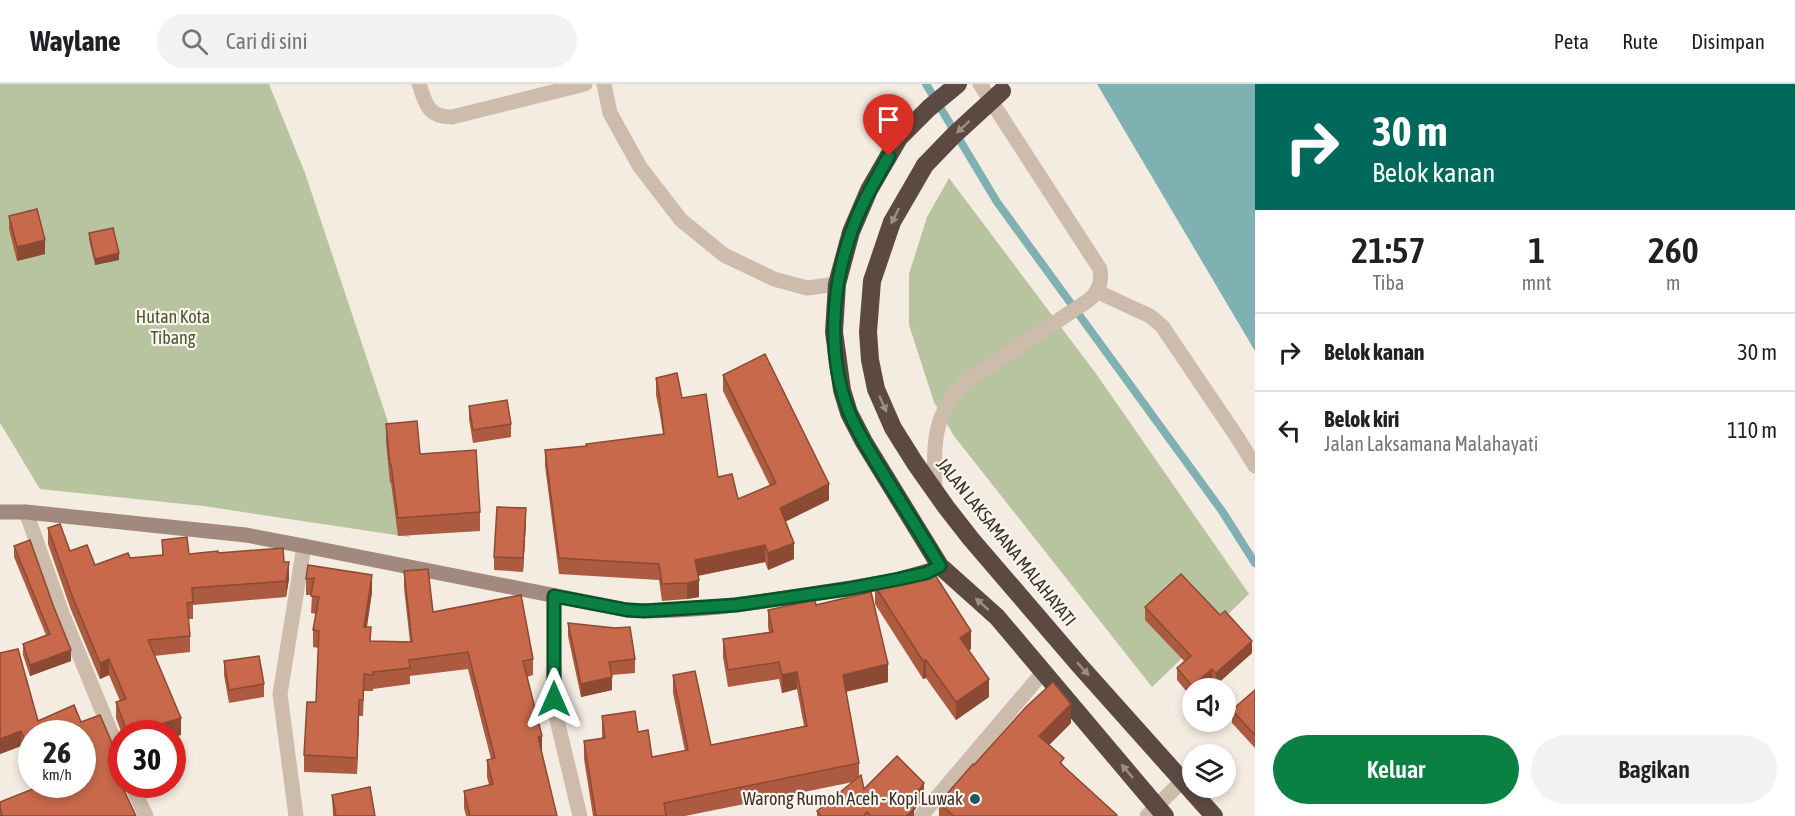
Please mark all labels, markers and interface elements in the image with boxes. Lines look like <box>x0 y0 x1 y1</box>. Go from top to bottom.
search box <box>157 14 577 68</box>
text: Waylane <box>30 25 121 57</box>
icon: search <box>178 25 211 58</box>
text: Cari di sini <box>226 28 308 54</box>
text: Peta <box>1554 29 1589 53</box>
text: Rute <box>1622 29 1658 53</box>
text: Disimpan <box>1691 29 1765 53</box>
pin <box>863 94 914 156</box>
icon: arrive <box>872 103 905 136</box>
text: 30 m <box>1372 107 1447 155</box>
icon: right <box>1273 108 1351 186</box>
one-way arrow <box>955 120 970 134</box>
text: Belok kanan <box>1372 157 1495 188</box>
one-way arrow <box>891 207 900 224</box>
text: 21:57 <box>1351 229 1425 271</box>
text: 1 <box>1528 229 1545 271</box>
text: 260 <box>1648 229 1699 271</box>
text: Tiba <box>1372 271 1404 294</box>
text: mnt <box>1522 271 1552 294</box>
text: m <box>1666 271 1680 294</box>
park label: Hutan Kota Tibang <box>136 306 210 348</box>
icon: right <box>1273 336 1306 369</box>
text: Belok kanan <box>1324 339 1425 365</box>
text: 30 m <box>1737 339 1777 365</box>
one-way arrow <box>878 396 888 414</box>
text: Belok kiri <box>1324 406 1399 432</box>
icon: left <box>1273 414 1306 447</box>
text: 110 m <box>1727 417 1777 443</box>
text: Jalan Laksamana Malahayati <box>1324 432 1538 455</box>
street label: JALAN LAKSAMANA MALAHAYATI <box>932 453 1081 630</box>
one-way arrow <box>975 598 990 611</box>
one-way arrow <box>1076 661 1089 676</box>
position arrow <box>522 667 586 731</box>
map controls <box>1182 678 1236 798</box>
button: sound <box>1182 678 1236 732</box>
speed limit sign: 30 <box>108 720 186 798</box>
text: 26 <box>43 735 71 769</box>
button: Keluar <box>1273 735 1519 804</box>
button: Bagikan <box>1531 735 1777 804</box>
button: layers <box>1182 744 1236 798</box>
one-way arrow <box>1121 764 1134 779</box>
text: km/h <box>42 766 72 783</box>
place label: Warong Rumoh Aceh - Kopi Luwak <box>743 788 963 809</box>
marker: Warong Rumoh Aceh - Kopi Luwak <box>968 792 982 806</box>

